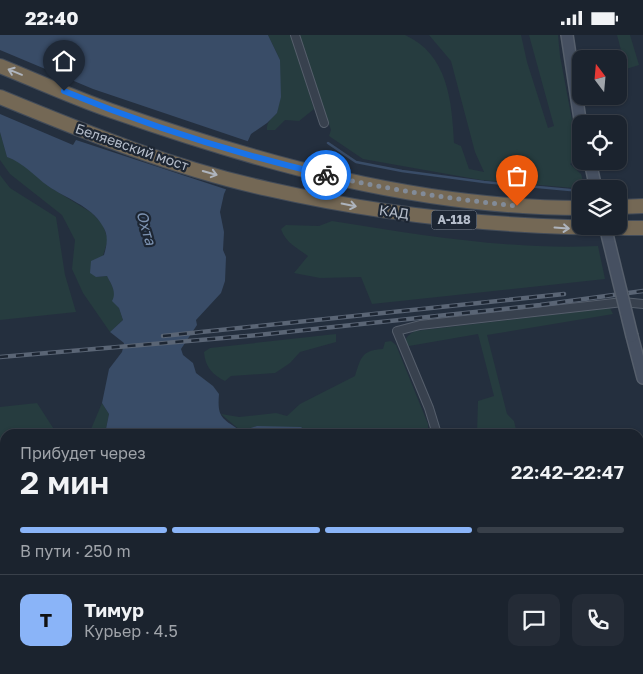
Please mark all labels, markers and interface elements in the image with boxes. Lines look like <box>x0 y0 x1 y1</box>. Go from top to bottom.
text: 22:40 <box>25 6 79 29</box>
pin <box>43 40 85 91</box>
icon: home <box>50 47 78 75</box>
north arrow <box>572 50 628 105</box>
map controls <box>572 50 627 235</box>
one-way arrow <box>8 67 23 76</box>
button: locate <box>572 115 627 170</box>
street label: Беляевский мост <box>73 119 191 174</box>
courier <box>301 150 351 200</box>
pin <box>496 155 538 206</box>
icon: bike <box>312 161 340 189</box>
icon: bag <box>503 162 531 190</box>
one-way arrow <box>202 169 218 178</box>
button: layers <box>572 180 627 235</box>
one-way arrow <box>340 201 356 210</box>
street label: КАД <box>378 201 410 222</box>
water label: Охта <box>133 208 161 247</box>
road number: А-118 <box>432 211 476 229</box>
one-way arrow <box>554 223 570 232</box>
text: Прибудет через <box>20 443 146 463</box>
text: 22:42–22:47 <box>511 460 624 483</box>
text: 2 мин <box>20 463 109 501</box>
text: В пути · 250 m <box>20 541 131 561</box>
button: chat <box>508 594 560 646</box>
button: phone <box>572 594 624 646</box>
text: Тимур <box>84 598 144 621</box>
text: Т <box>40 608 52 631</box>
text: Курьер · 4.5 <box>84 621 178 641</box>

